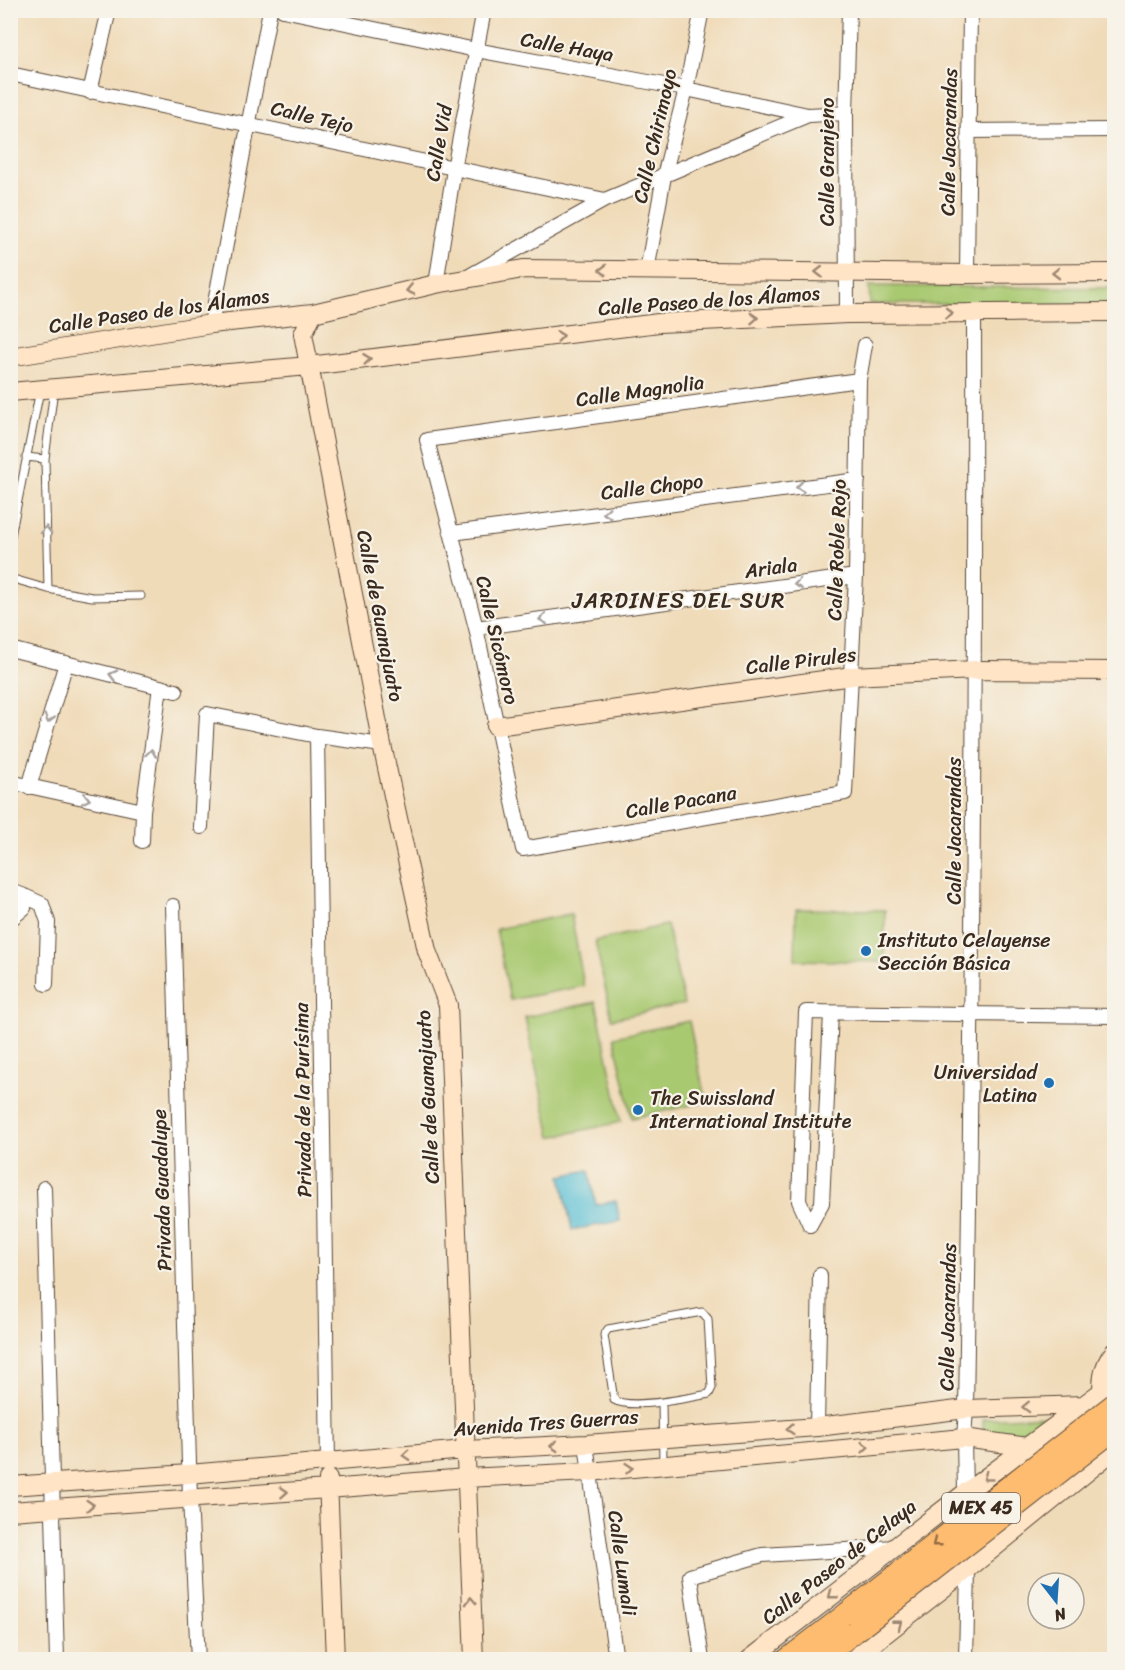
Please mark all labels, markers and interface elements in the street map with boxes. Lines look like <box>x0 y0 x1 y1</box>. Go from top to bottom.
street label: Calle Haya <box>518 22 616 72</box>
street label: Calle Chirimoyo <box>623 65 688 207</box>
street label: Calle Jacarandas <box>930 67 968 216</box>
street label: Calle Tejo <box>267 91 357 143</box>
street label: Calle Granjeno <box>810 98 845 226</box>
street label: Calle Vid <box>415 100 463 184</box>
one-way arrow <box>599 264 608 276</box>
one-way arrow <box>815 266 824 278</box>
one-way arrow <box>1052 267 1061 280</box>
street label: Calle Paseo de los Álamos <box>597 276 822 326</box>
street label: Calle Paseo de los Álamos <box>47 278 272 344</box>
one-way arrow <box>405 283 415 296</box>
one-way arrow <box>945 307 954 319</box>
one-way arrow <box>750 312 759 325</box>
one-way arrow <box>556 330 565 342</box>
one-way arrow <box>362 354 371 366</box>
street label: Calle Magnolia <box>574 365 706 417</box>
street label: Calle Chopo <box>599 463 705 511</box>
street label: Calle Roble Rojo <box>817 478 857 621</box>
one-way arrow <box>796 481 805 493</box>
one-way arrow <box>602 506 611 518</box>
one-way arrow <box>40 526 53 535</box>
street label: Calle de Guanajuato <box>346 527 414 705</box>
street label: Ariala <box>742 547 799 589</box>
street label: Calle Sicómoro <box>465 572 529 708</box>
one-way arrow <box>794 577 803 589</box>
district label: JARDINES DEL SUR <box>571 581 786 620</box>
one-way arrow <box>538 612 547 624</box>
street label: Calle Pirules <box>744 637 859 685</box>
one-way arrow <box>108 669 118 682</box>
one-way arrow <box>44 713 56 724</box>
one-way arrow <box>144 749 156 758</box>
street label: Calle Jacarandas <box>937 756 972 905</box>
street label: Calle Pacana <box>623 775 740 829</box>
one-way arrow <box>81 792 91 805</box>
place label: Instituto Celayense Sección Básica <box>877 923 1051 981</box>
marker: Instituto Celayense Sección Básica <box>859 944 873 958</box>
street label: Privada de la Purísima <box>284 1001 322 1198</box>
street label: Calle de Guanajuato <box>406 1009 450 1185</box>
place label: Universidad Latina <box>934 1055 1038 1113</box>
marker: Universidad Latina <box>1042 1076 1056 1090</box>
place label: The Swissland International Institute <box>649 1081 852 1139</box>
marker: The Swissland International Institute <box>631 1103 645 1117</box>
street label: Privada Guadalupe <box>142 1108 182 1272</box>
street label: Calle Jacarandas <box>929 1242 967 1391</box>
street label: Avenida Tres Guerras <box>451 1399 641 1447</box>
one-way arrow <box>1021 1400 1030 1413</box>
one-way arrow <box>785 1423 794 1436</box>
one-way arrow <box>549 1439 558 1452</box>
one-way arrow <box>861 1441 870 1454</box>
one-way arrow <box>402 1449 411 1462</box>
one-way arrow <box>625 1462 634 1475</box>
one-way arrow <box>982 1470 993 1481</box>
one-way arrow <box>280 1486 289 1499</box>
street label: Calle Paseo de Celaya <box>754 1490 924 1634</box>
road number: MEX 45 <box>942 1493 1020 1523</box>
one-way arrow <box>85 1499 94 1512</box>
street label: Calle Lumali <box>597 1508 647 1619</box>
one-way arrow <box>932 1536 943 1547</box>
north arrow <box>1026 1571 1086 1631</box>
one-way arrow <box>828 1588 839 1599</box>
one-way arrow <box>465 1597 478 1606</box>
text: N <box>1050 1599 1071 1631</box>
one-way arrow <box>891 1620 902 1631</box>

